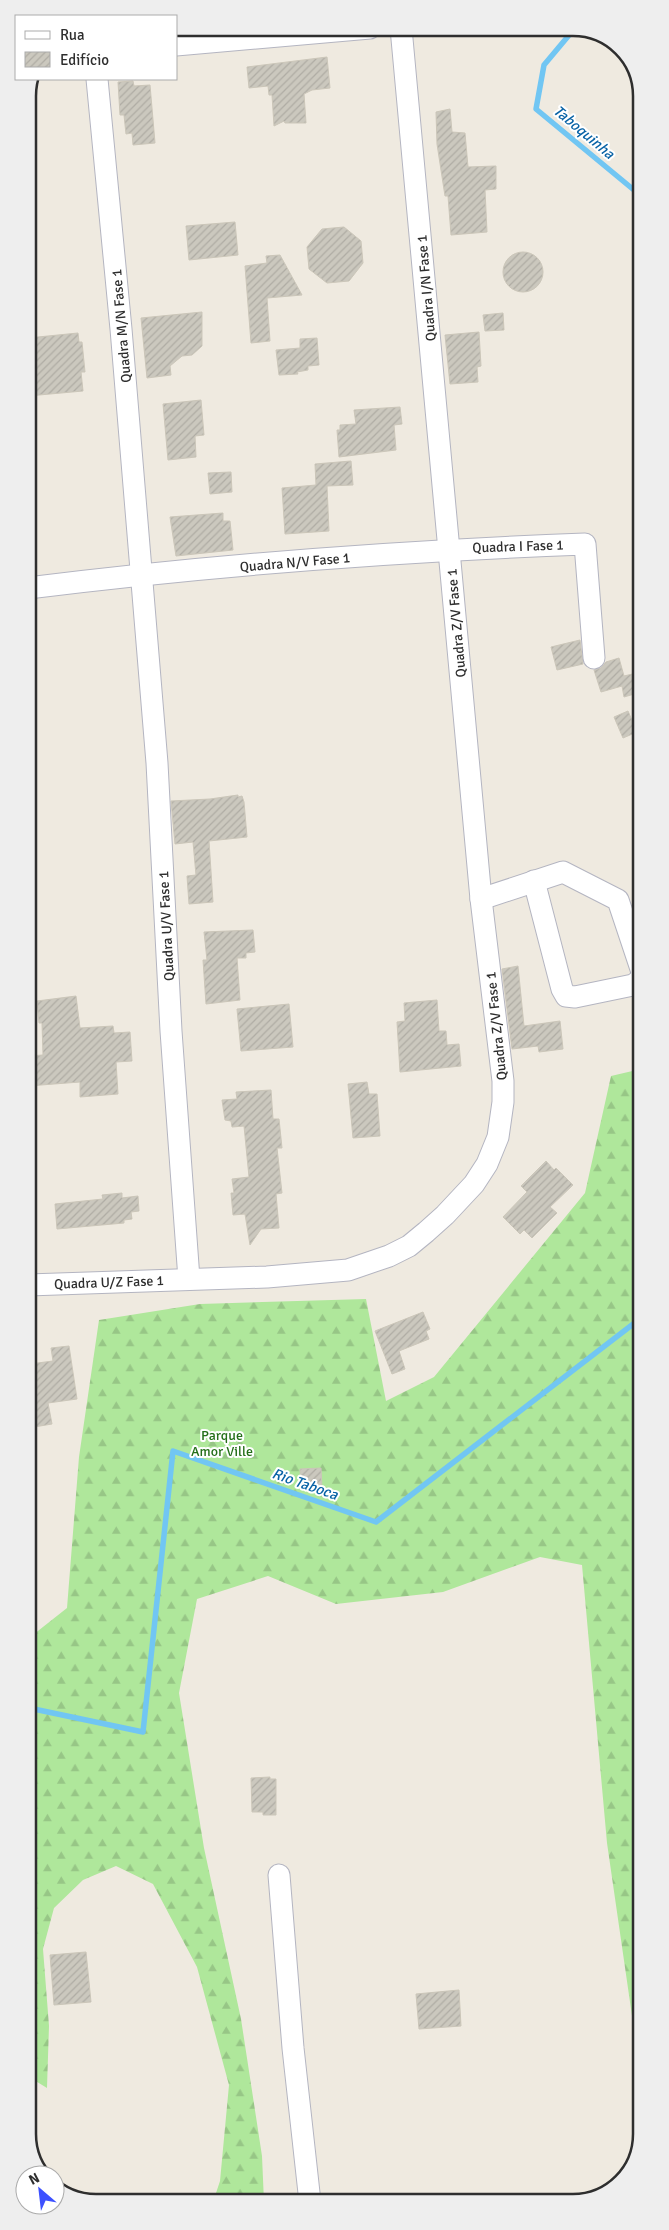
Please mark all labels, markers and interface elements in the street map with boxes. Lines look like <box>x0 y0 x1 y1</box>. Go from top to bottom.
legend <box>15 15 178 80</box>
text: Rua <box>60 26 85 44</box>
text: Edifício <box>60 51 109 69</box>
water label: Taboquinha <box>550 101 618 163</box>
street label: Quadra I/N Fase 1 <box>413 234 440 342</box>
street label: Quadra M/N Fase 1 <box>108 268 135 383</box>
street label: Quadra I Fase 1 <box>472 536 564 557</box>
street label: Quadra N/V Fase 1 <box>239 549 351 576</box>
street label: Quadra Z/V Fase 1 <box>443 568 470 678</box>
street label: Quadra U/V Fase 1 <box>155 871 178 981</box>
street label: Quadra Z/V Fase 1 <box>482 971 511 1081</box>
street label: Quadra U/Z Fase 1 <box>54 1272 164 1293</box>
park label: Parque Amor Ville <box>191 1427 253 1460</box>
water label: Rio Taboca <box>270 1464 341 1504</box>
north arrow <box>15 2165 65 2215</box>
text: N <box>26 2169 42 2189</box>

